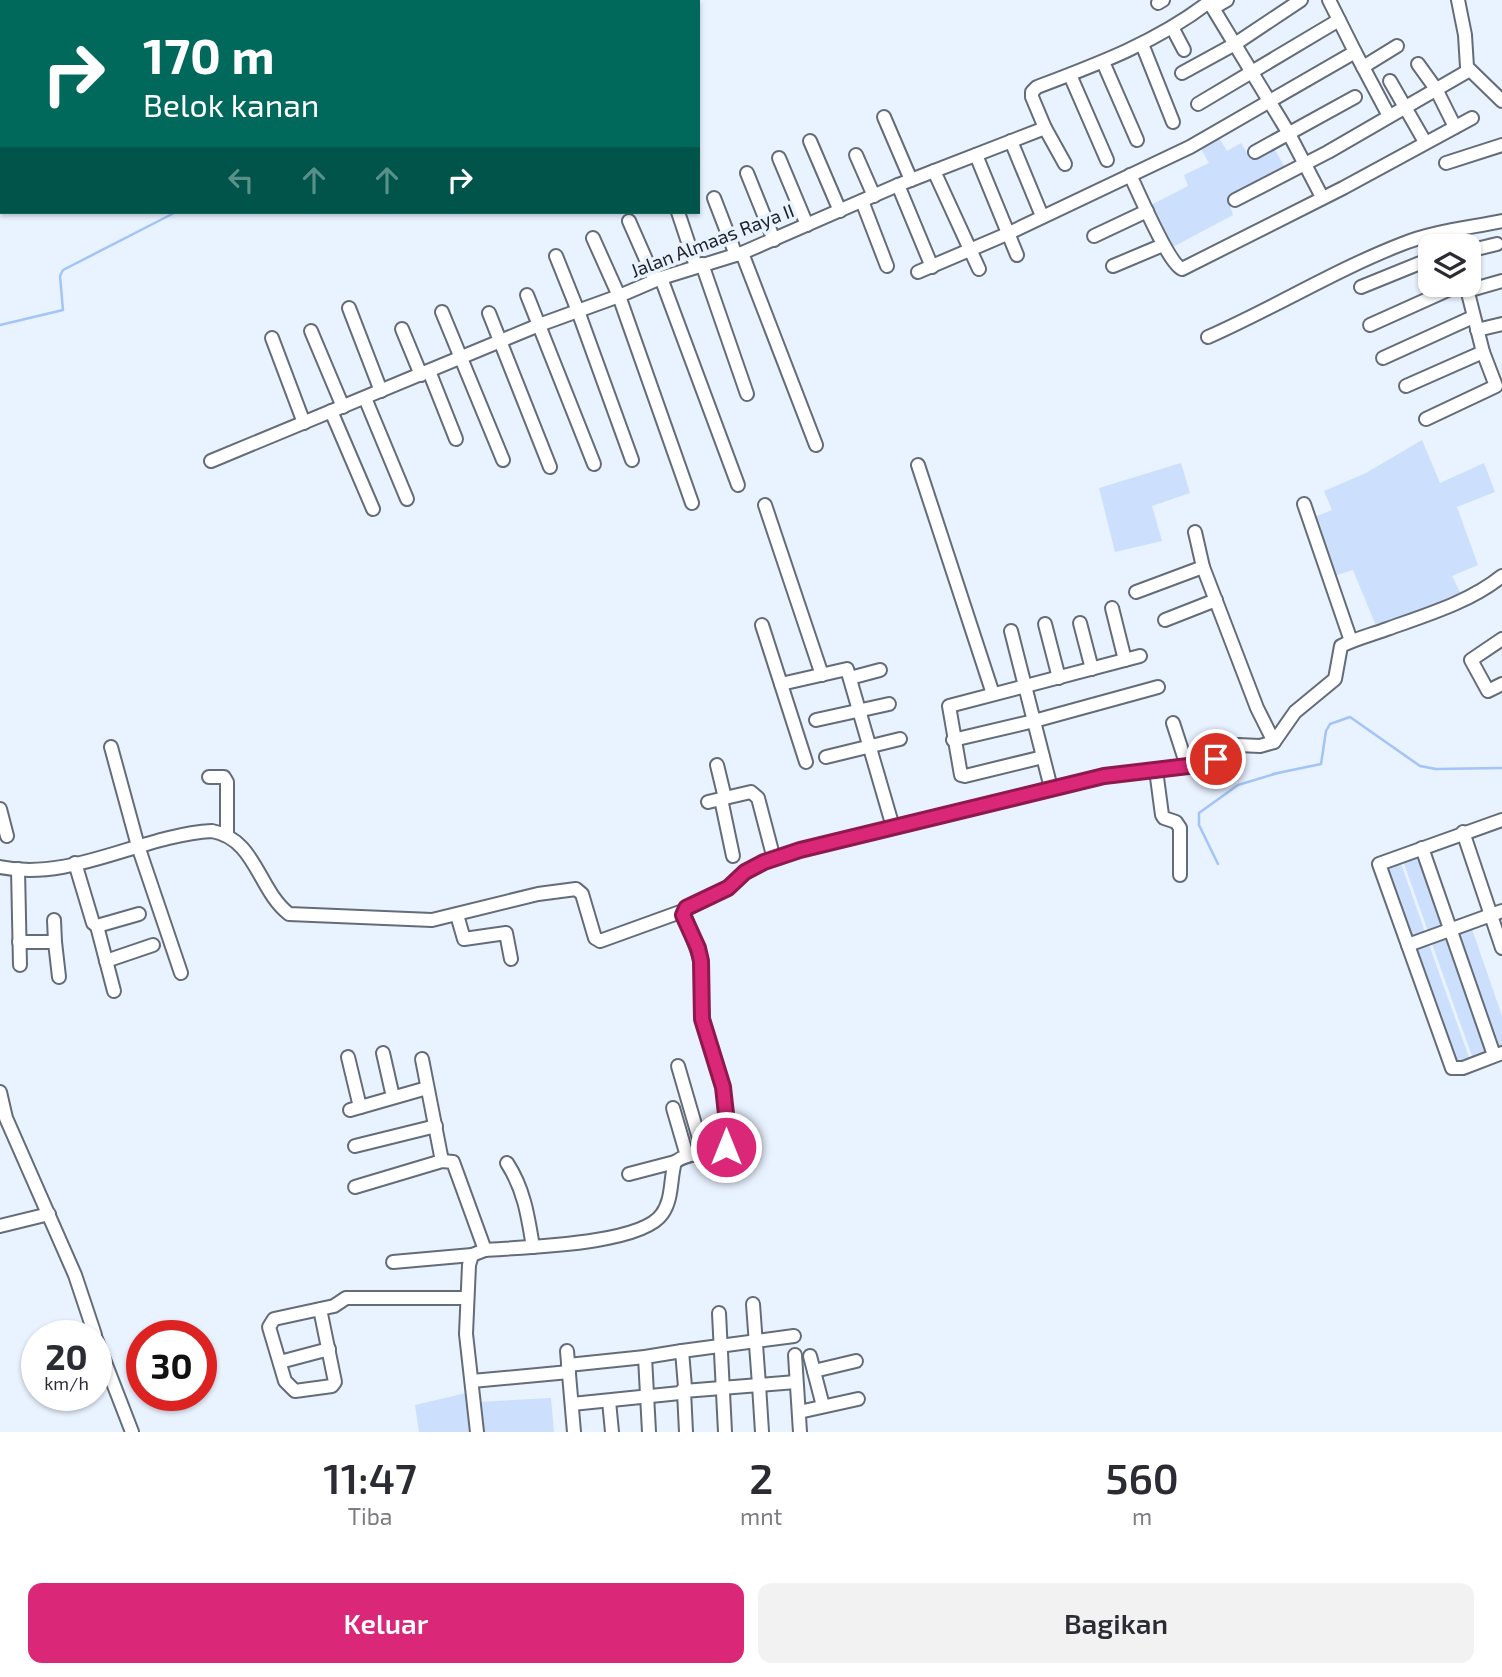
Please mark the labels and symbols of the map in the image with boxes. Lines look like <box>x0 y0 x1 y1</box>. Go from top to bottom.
street label: Jalan Almaas Raya II <box>627 198 797 282</box>
pin <box>1186 729 1246 789</box>
position arrow <box>689 1110 763 1184</box>
speed limit sign: 30 <box>126 1320 217 1411</box>

